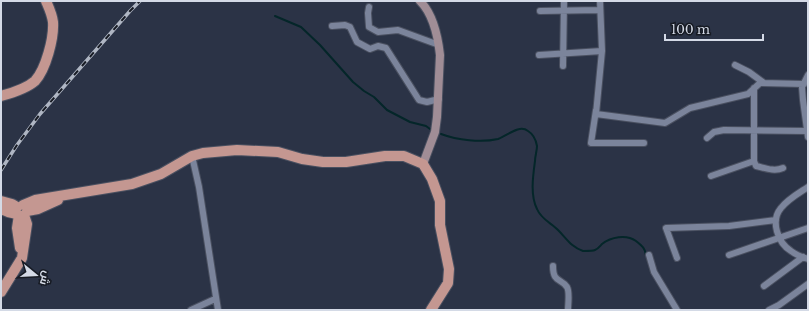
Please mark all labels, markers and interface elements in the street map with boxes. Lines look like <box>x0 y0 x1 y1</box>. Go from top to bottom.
scale bar <box>665 16 763 42</box>
text: 100 m <box>671 22 710 37</box>
north arrow <box>16 255 56 295</box>
text: ش <box>37 269 54 287</box>

